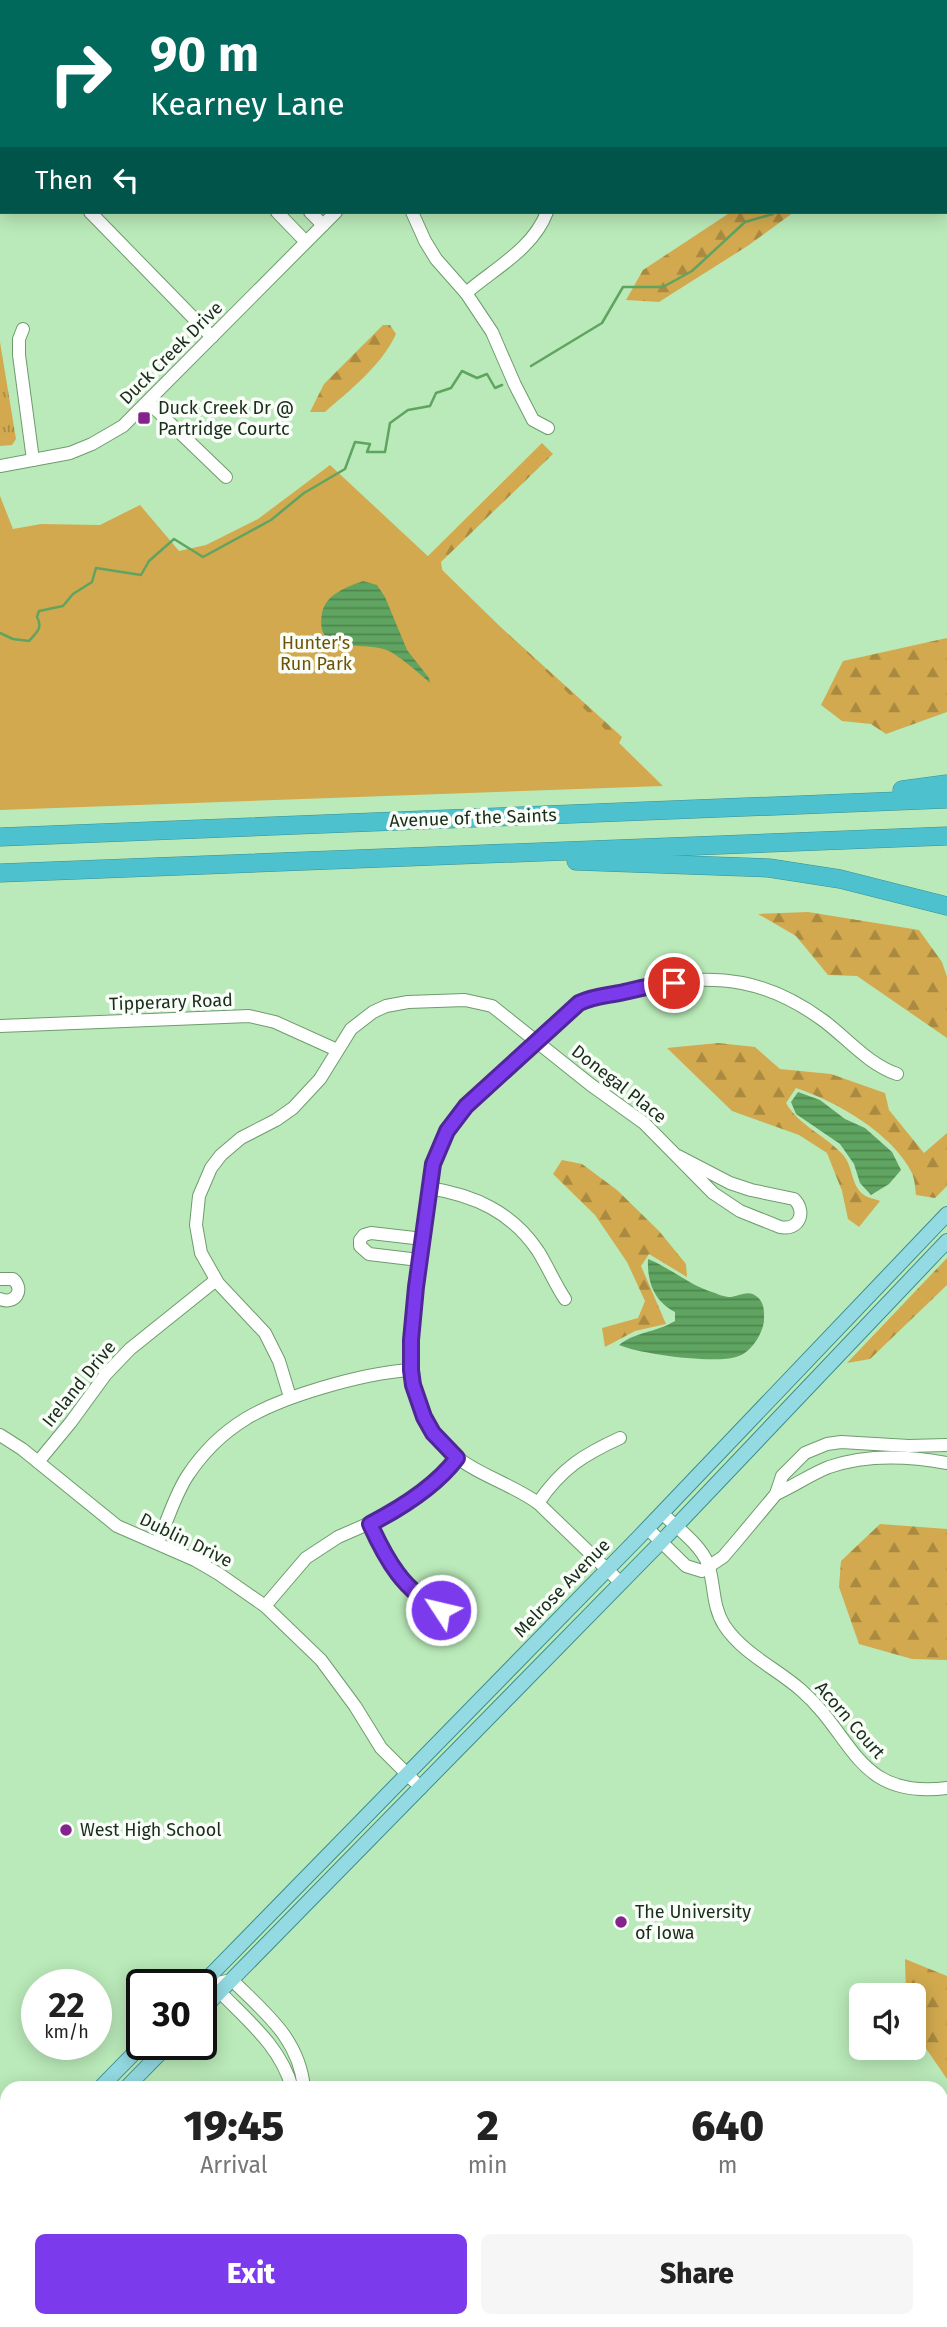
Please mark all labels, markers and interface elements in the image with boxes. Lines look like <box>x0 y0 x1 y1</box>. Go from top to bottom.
text: 90 m <box>150 25 259 84</box>
icon: right <box>35 28 126 119</box>
text: Kearney Lane <box>150 85 345 123</box>
icon: left <box>107 161 145 199</box>
text: Then <box>35 165 93 196</box>
street label: Duck Creek Drive <box>115 297 227 409</box>
place label: Duck Creek Dr @ Partridge Courtc <box>158 397 294 440</box>
marker: Duck Creek Dr @ Partridge Courtc <box>136 410 152 426</box>
park label: Hunter's Run Park <box>280 632 353 675</box>
street label: Avenue of the Saints <box>389 804 557 832</box>
pin <box>644 953 704 1013</box>
icon: arrive <box>655 964 693 1002</box>
street label: Tipperary Road <box>109 989 233 1015</box>
street label: Donegal Place <box>567 1040 671 1128</box>
street label: Ireland Drive <box>37 1336 121 1432</box>
street label: Dublin Drive <box>136 1508 236 1572</box>
street label: Melrose Avenue <box>509 1534 615 1642</box>
position arrow <box>404 1573 478 1647</box>
street label: Acorn Court <box>810 1677 890 1764</box>
place label: West High School <box>80 1819 221 1841</box>
marker: West High School <box>58 1822 74 1838</box>
place label: The University of Iowa <box>635 1901 751 1944</box>
marker: The University of Iowa <box>613 1914 629 1930</box>
speed limit sign: 30 <box>126 1969 217 2060</box>
map controls <box>849 1983 926 2060</box>
button: sound <box>849 1983 926 2060</box>
text: 22 <box>48 1984 85 2026</box>
text: km/h <box>44 2021 89 2043</box>
text: 19:45 <box>184 2101 284 2151</box>
text: 2 <box>477 2101 499 2151</box>
text: 640 <box>691 2101 764 2151</box>
text: Arrival <box>200 2151 268 2179</box>
text: min <box>468 2151 507 2179</box>
text: m <box>718 2151 738 2179</box>
button: Exit <box>35 2234 467 2314</box>
button: Share <box>481 2234 913 2314</box>

